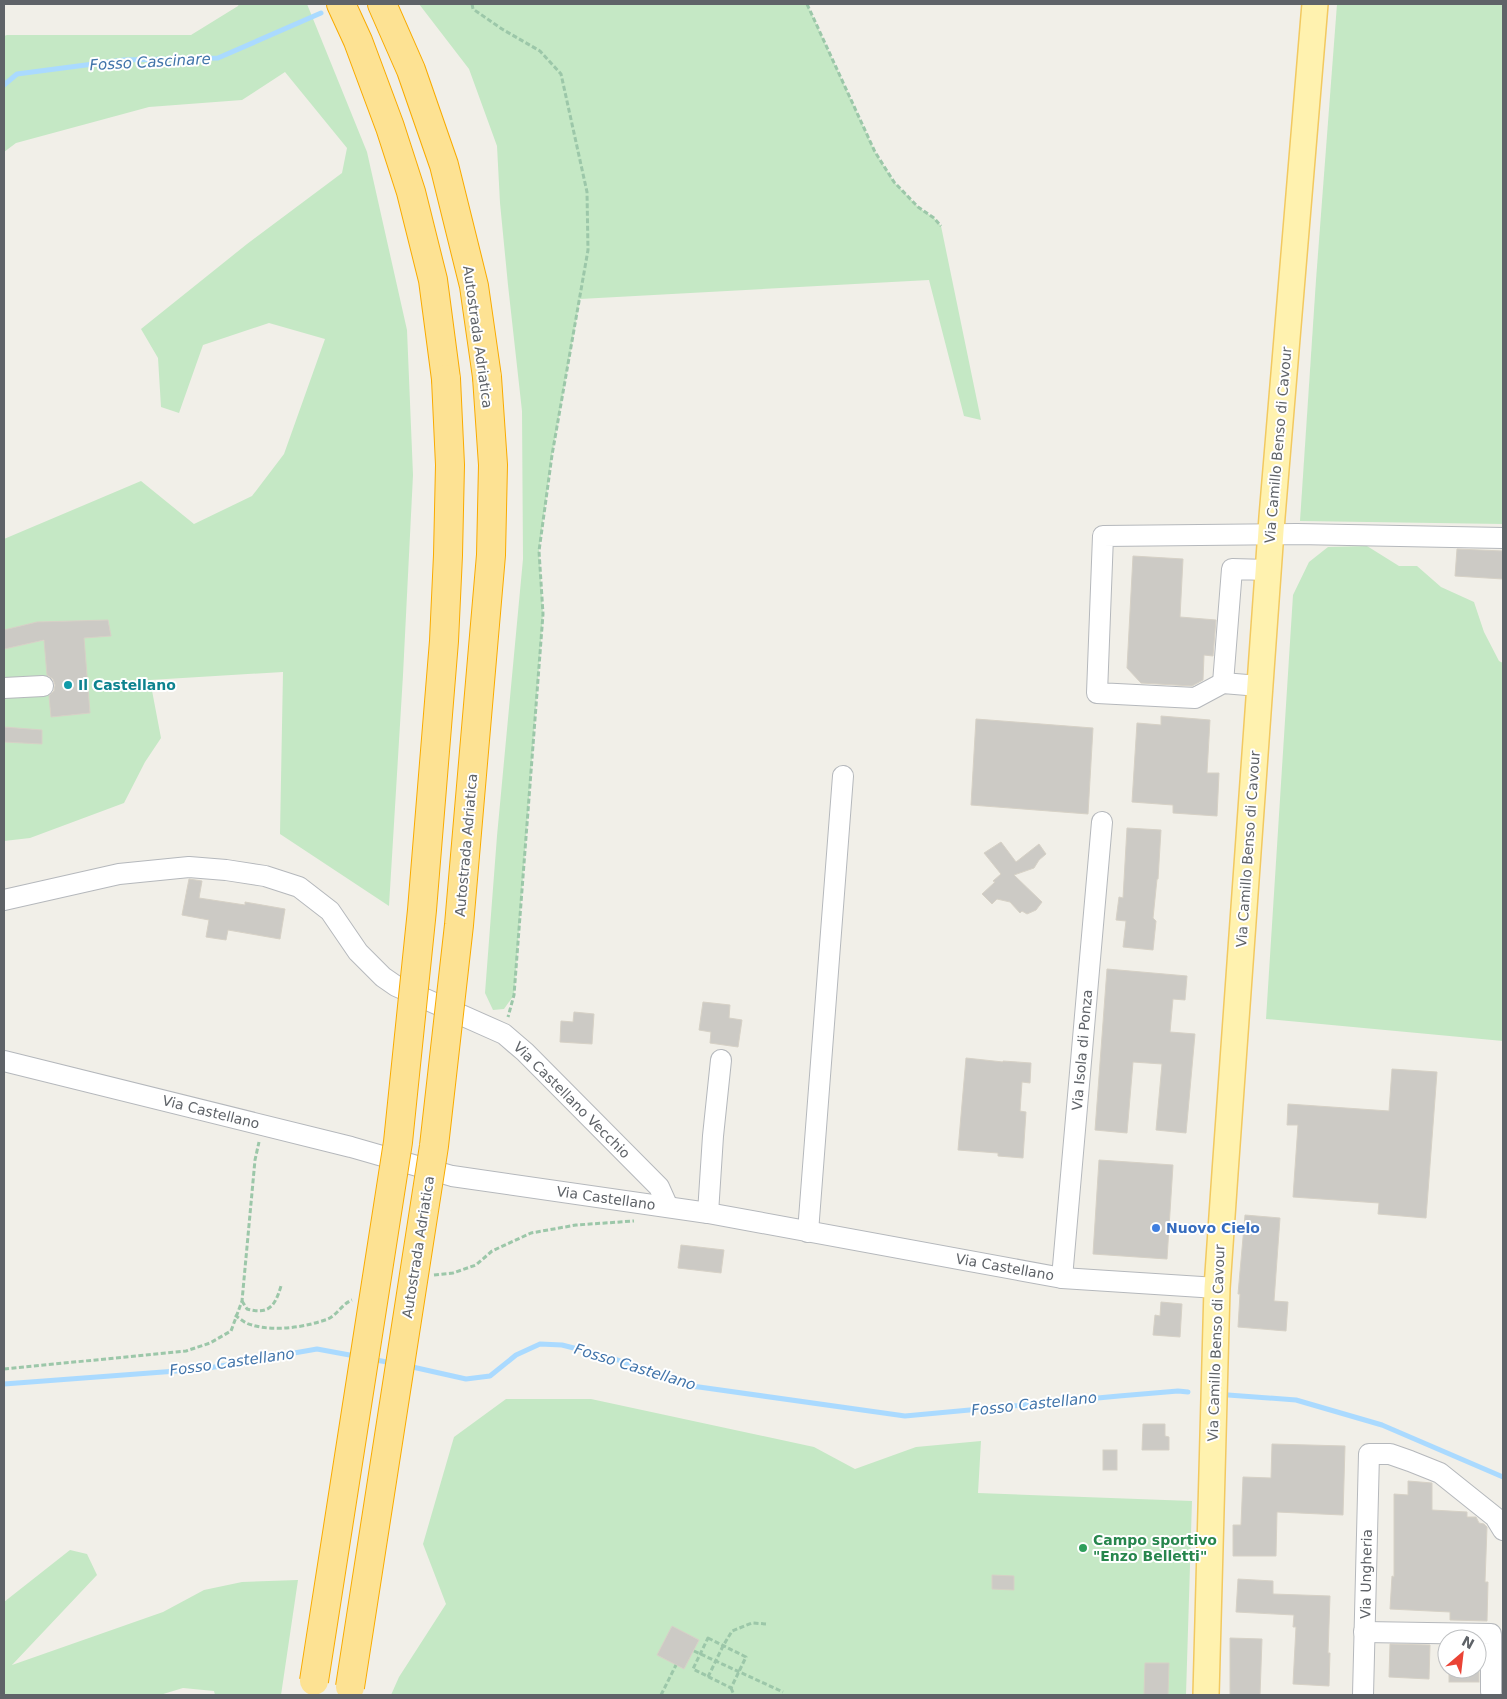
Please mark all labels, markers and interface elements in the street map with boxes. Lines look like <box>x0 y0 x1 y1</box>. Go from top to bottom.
water label: Fosso Cascinare <box>89 50 211 74</box>
street label: Autostrada Adriatica <box>460 265 496 409</box>
street label: Via Camillo Benso di Cavour <box>1261 346 1295 544</box>
place label: Il Castellano <box>78 677 176 693</box>
marker: Il Castellano <box>62 679 74 691</box>
street label: Via Camillo Benso di Cavour <box>1233 750 1263 948</box>
street label: Autostrada Adriatica <box>452 773 480 917</box>
street label: Via Isola di Ponza <box>1069 989 1095 1111</box>
street label: Via Castellano Vecchio <box>510 1038 634 1162</box>
street label: Via Castellano <box>161 1092 261 1132</box>
street label: Autostrada Adriatica <box>399 1175 437 1319</box>
street label: Via Castellano <box>555 1183 657 1213</box>
place label: Nuovo Cielo <box>1166 1220 1260 1236</box>
marker: Nuovo Cielo <box>1150 1222 1162 1234</box>
street label: Via Camillo Benso di Cavour <box>1205 1244 1227 1442</box>
street label: Via Castellano <box>954 1250 1056 1284</box>
water label: Fosso Castellano <box>572 1340 698 1394</box>
water label: Fosso Castellano <box>168 1344 296 1380</box>
water label: Fosso Castellano <box>970 1388 1098 1420</box>
street label: Via Ungheria <box>1357 1529 1375 1619</box>
place label: Campo sportivo "Enzo Belletti" <box>1093 1532 1217 1564</box>
marker: Campo sportivo "Enzo Belletti" <box>1077 1542 1089 1554</box>
north arrow <box>1437 1629 1487 1679</box>
text: N <box>1459 1633 1477 1652</box>

